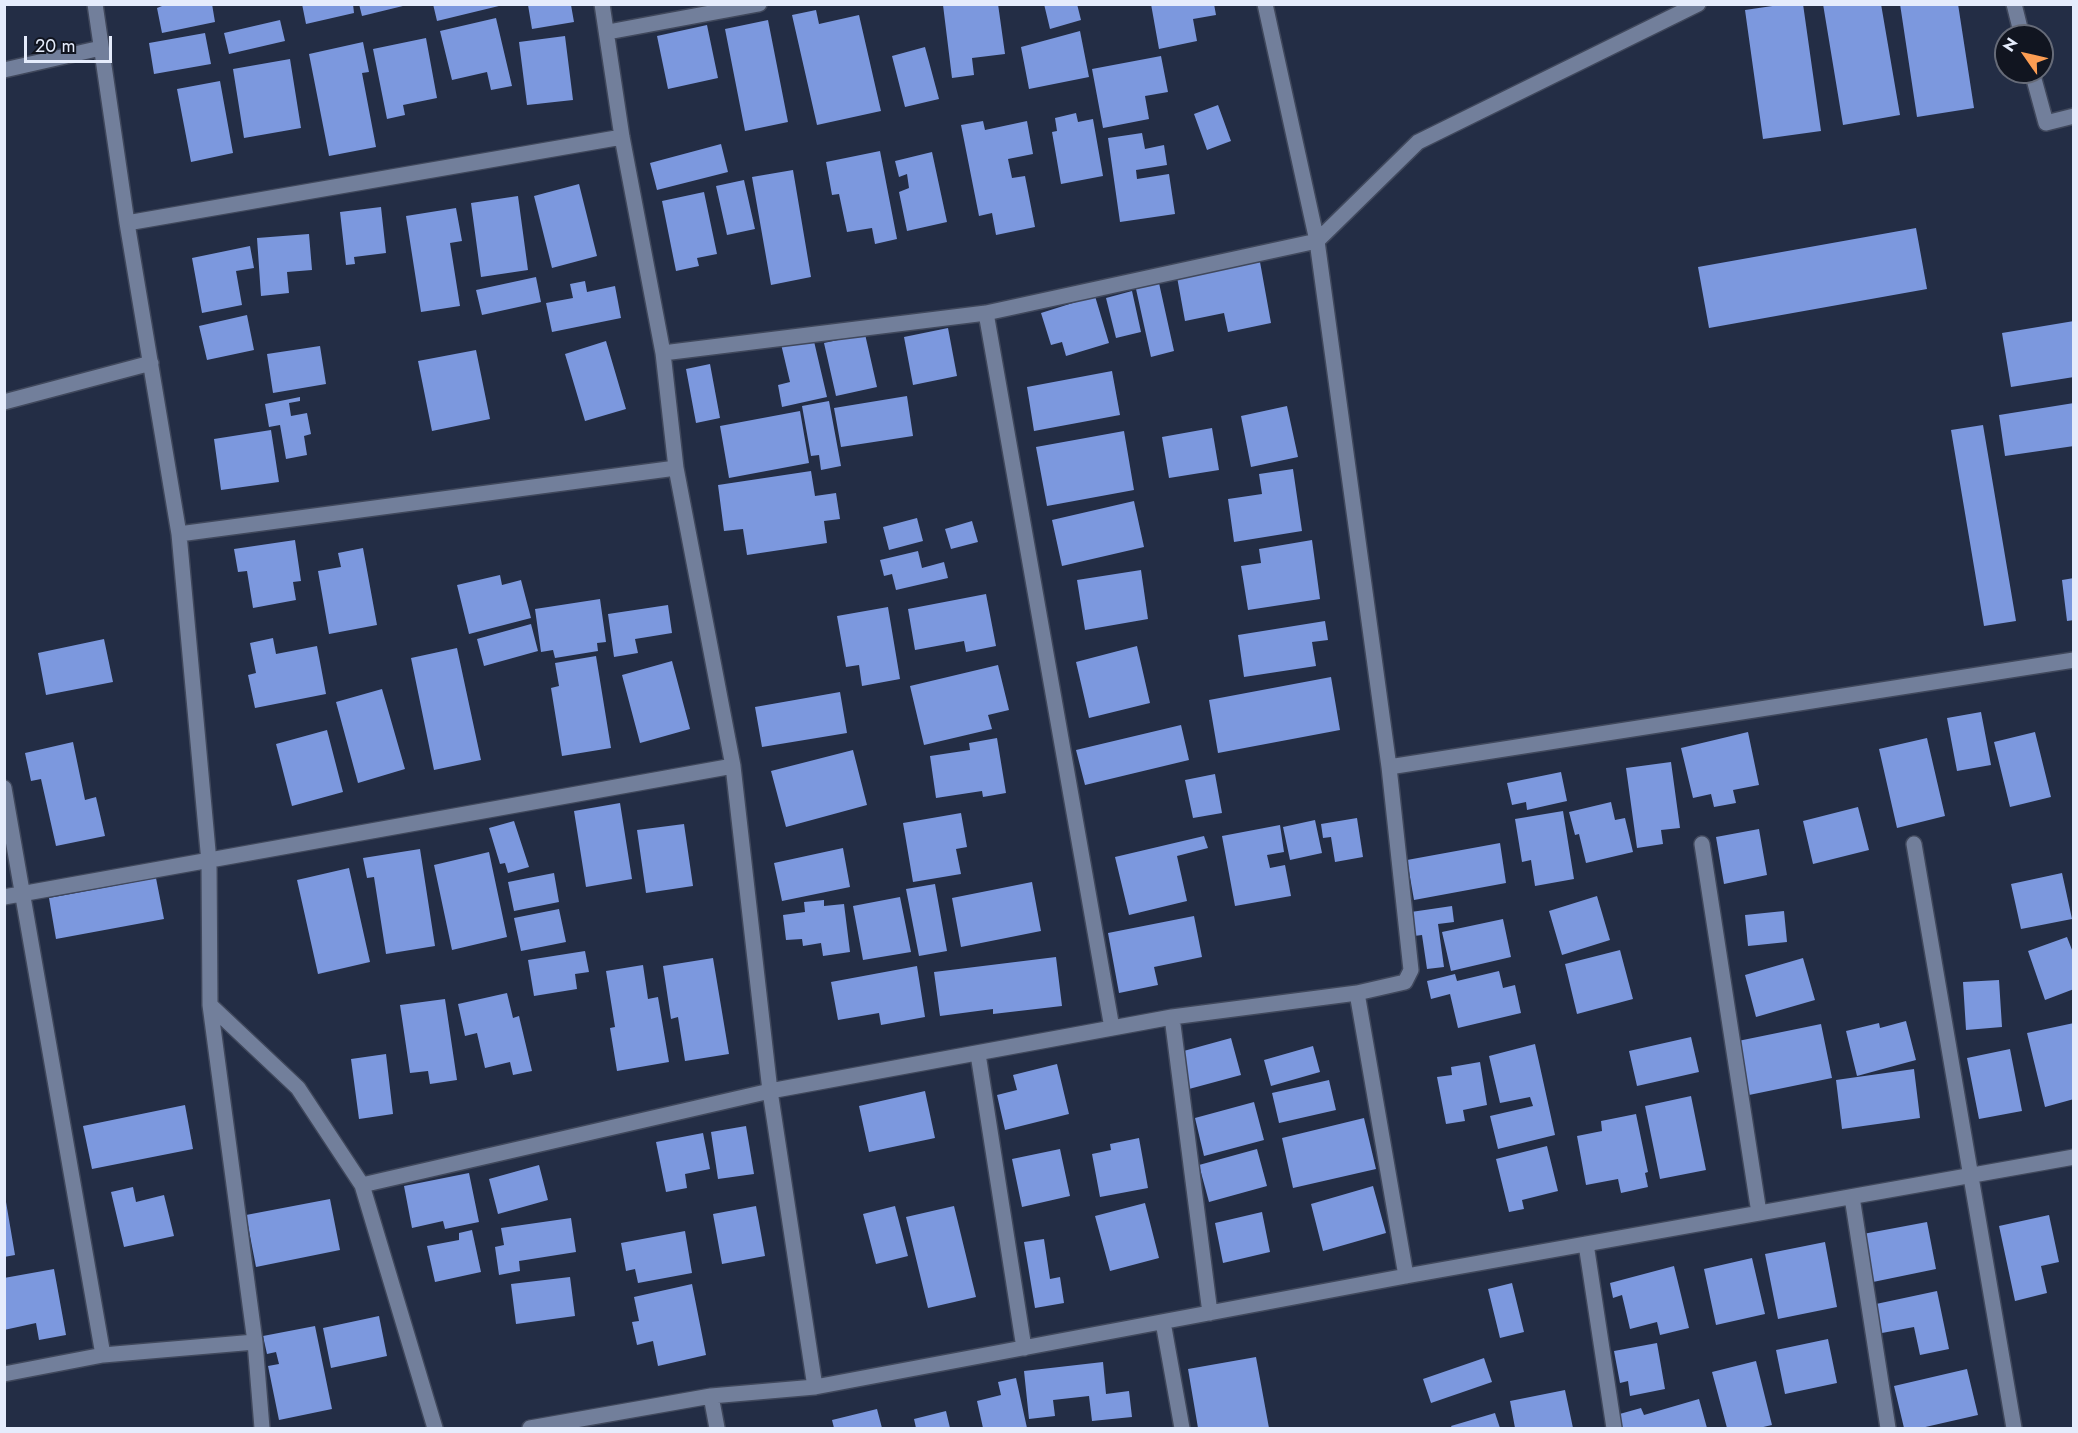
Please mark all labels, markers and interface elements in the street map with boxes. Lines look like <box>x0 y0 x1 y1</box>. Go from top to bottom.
scale bar <box>27 24 116 62</box>
north arrow <box>1994 24 2054 84</box>
text: 20 m <box>35 33 75 59</box>
text: N <box>1997 33 2023 56</box>

